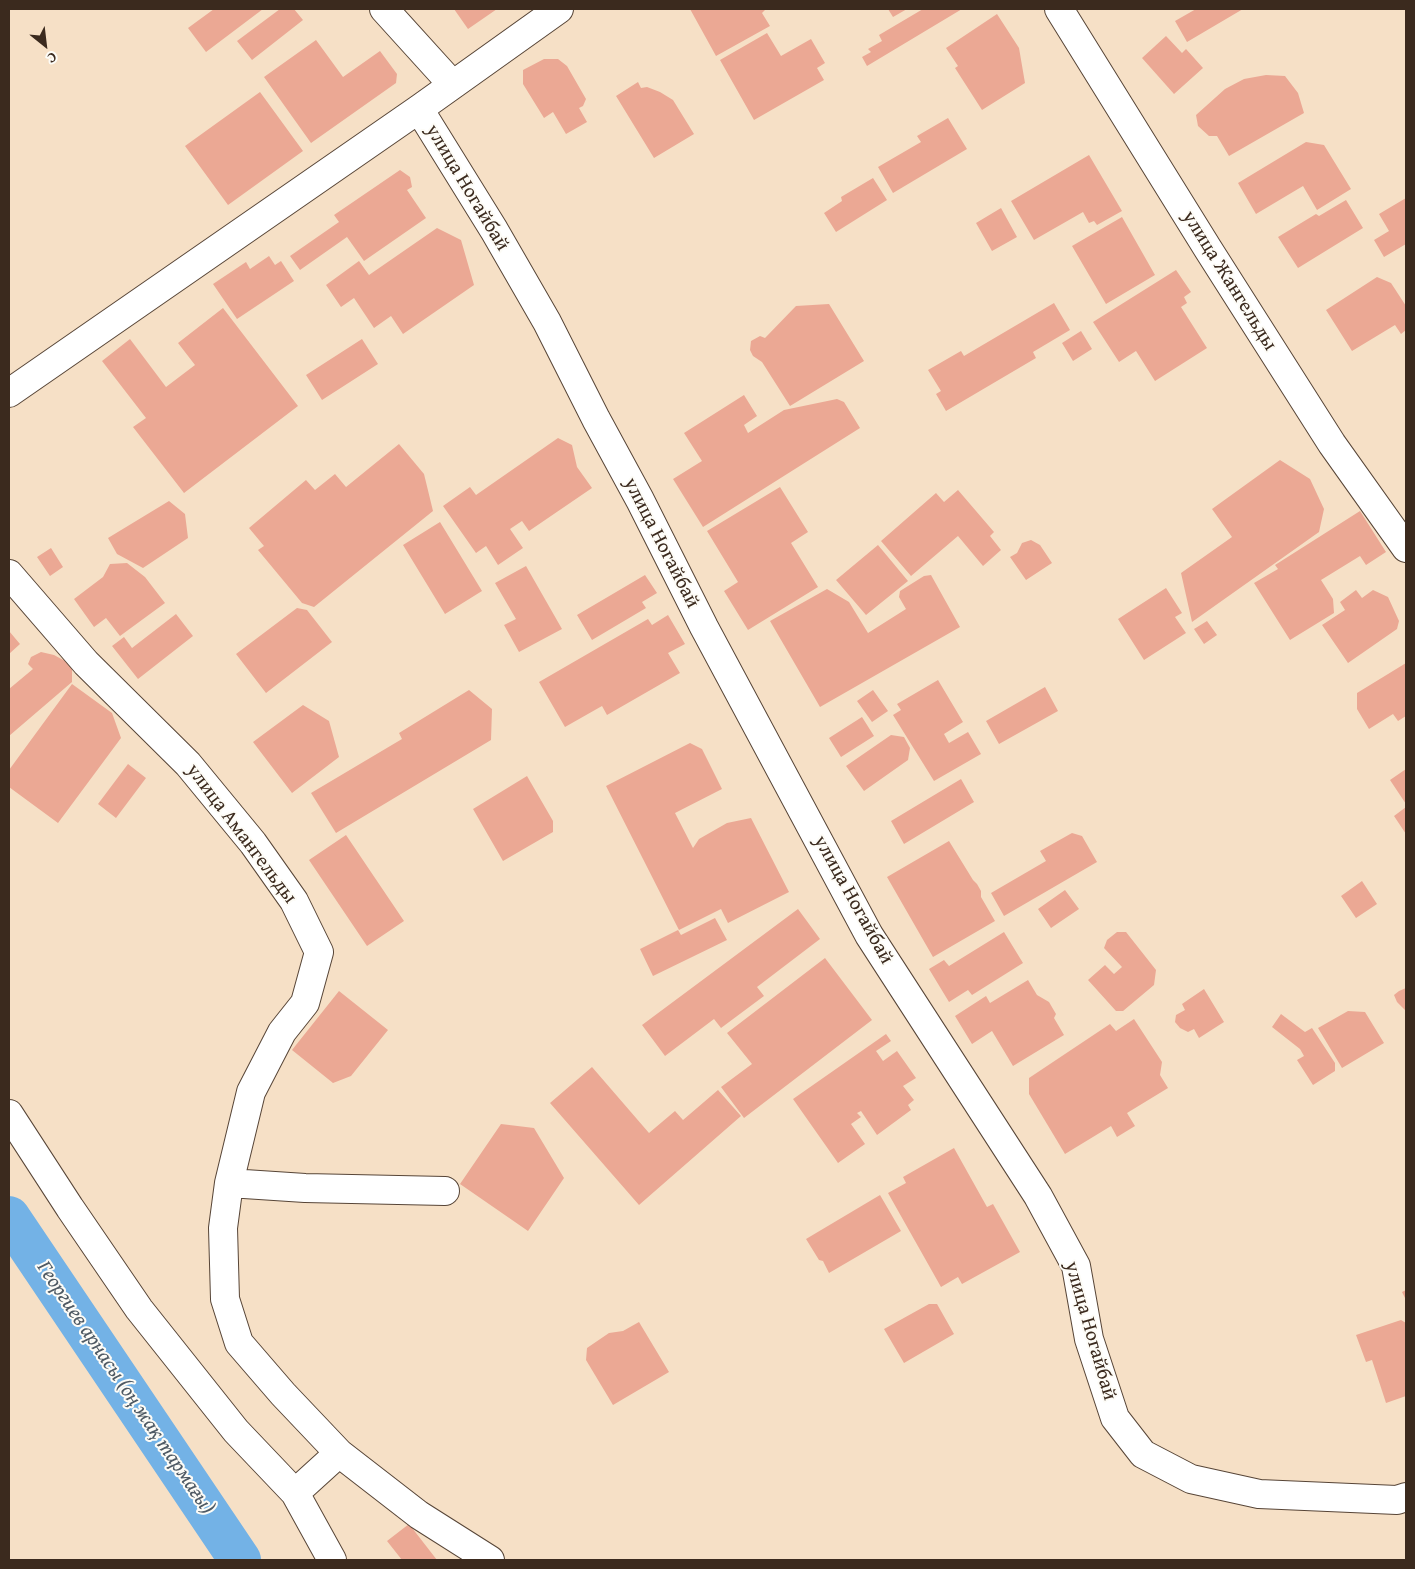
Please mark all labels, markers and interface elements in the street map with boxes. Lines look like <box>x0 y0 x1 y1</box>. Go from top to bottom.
north arrow <box>20 20 70 70</box>
text: С <box>44 47 61 69</box>
street label: улица Ногайбай <box>420 120 514 256</box>
street label: улица Жангельды <box>1176 207 1282 355</box>
street label: улица Ногайбай <box>618 474 704 612</box>
street label: улица Амангельды <box>181 759 301 909</box>
street label: улица Ногайбай <box>808 831 898 969</box>
water label: Георгиев арнасы (оң жақ тармағы) <box>31 1257 219 1519</box>
street label: улица Ногайбай <box>1059 1259 1121 1403</box>

